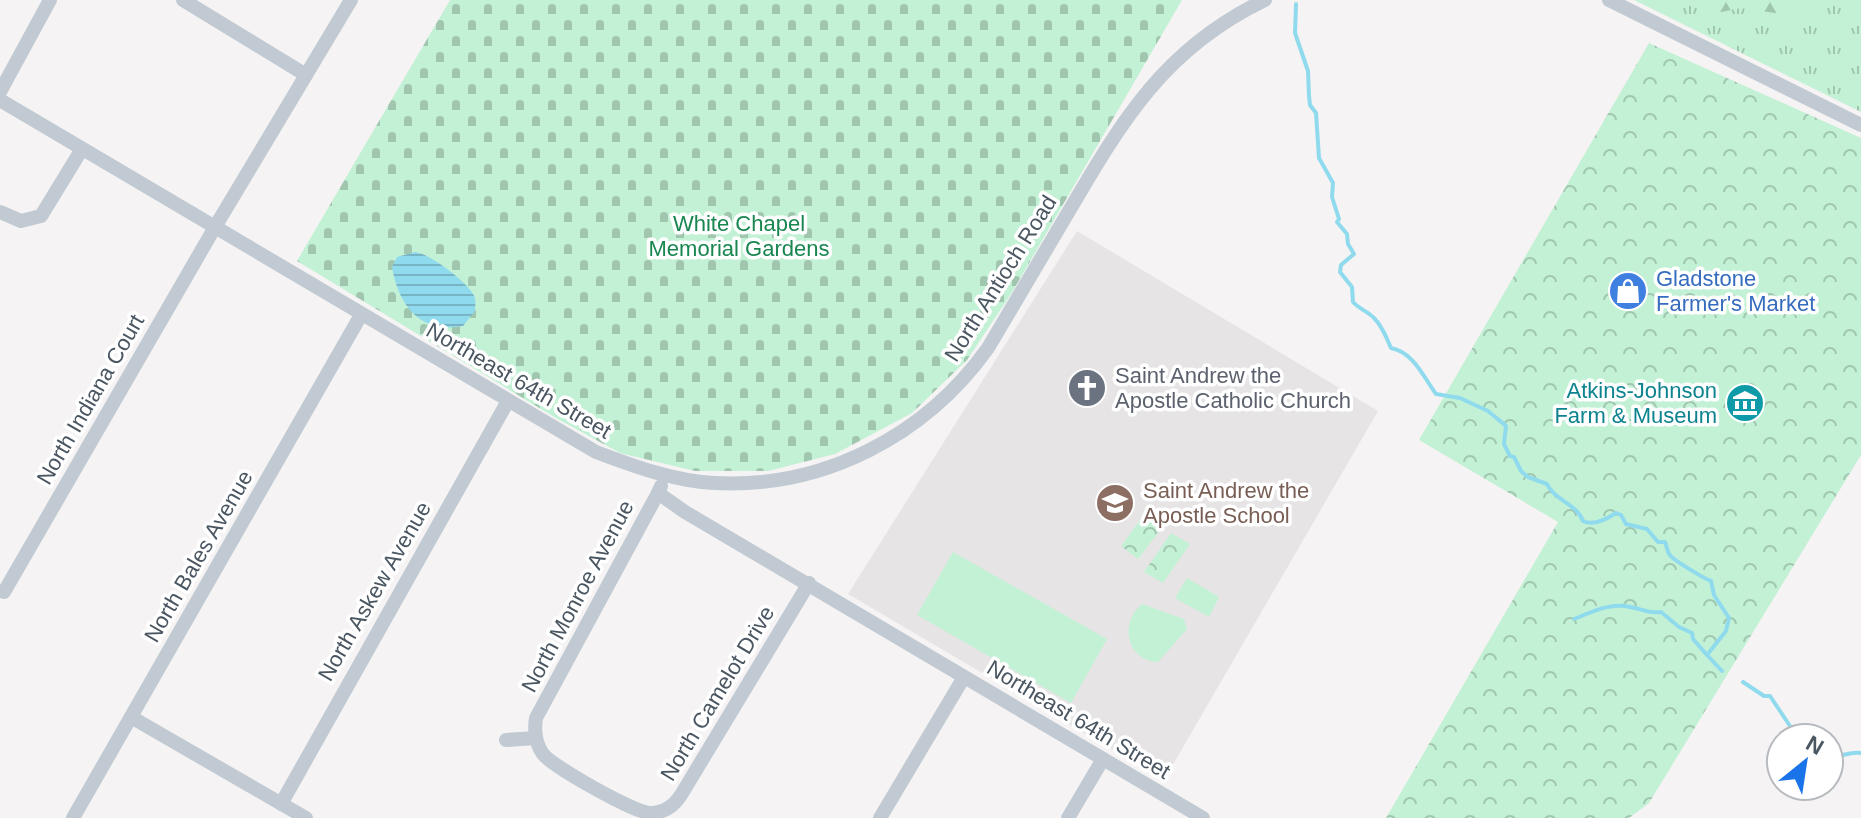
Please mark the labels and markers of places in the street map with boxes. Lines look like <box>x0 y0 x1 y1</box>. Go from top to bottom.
place label: Gladstone Farmer's Market <box>1656 266 1815 316</box>
shop icon: Gladstone Farmer's Market <box>1607 270 1649 312</box>
place label: Saint Andrew the Apostle Catholic Church <box>1115 363 1351 413</box>
church icon: Saint Andrew the Apostle Catholic Church <box>1066 367 1108 409</box>
place label: Atkins-Johnson Farm & Museum <box>1554 378 1717 428</box>
museum icon: Atkins-Johnson Farm & Museum <box>1724 382 1766 424</box>
place label: Saint Andrew the Apostle School <box>1143 478 1309 528</box>
school or university icon: Saint Andrew the Apostle School <box>1094 482 1136 524</box>

